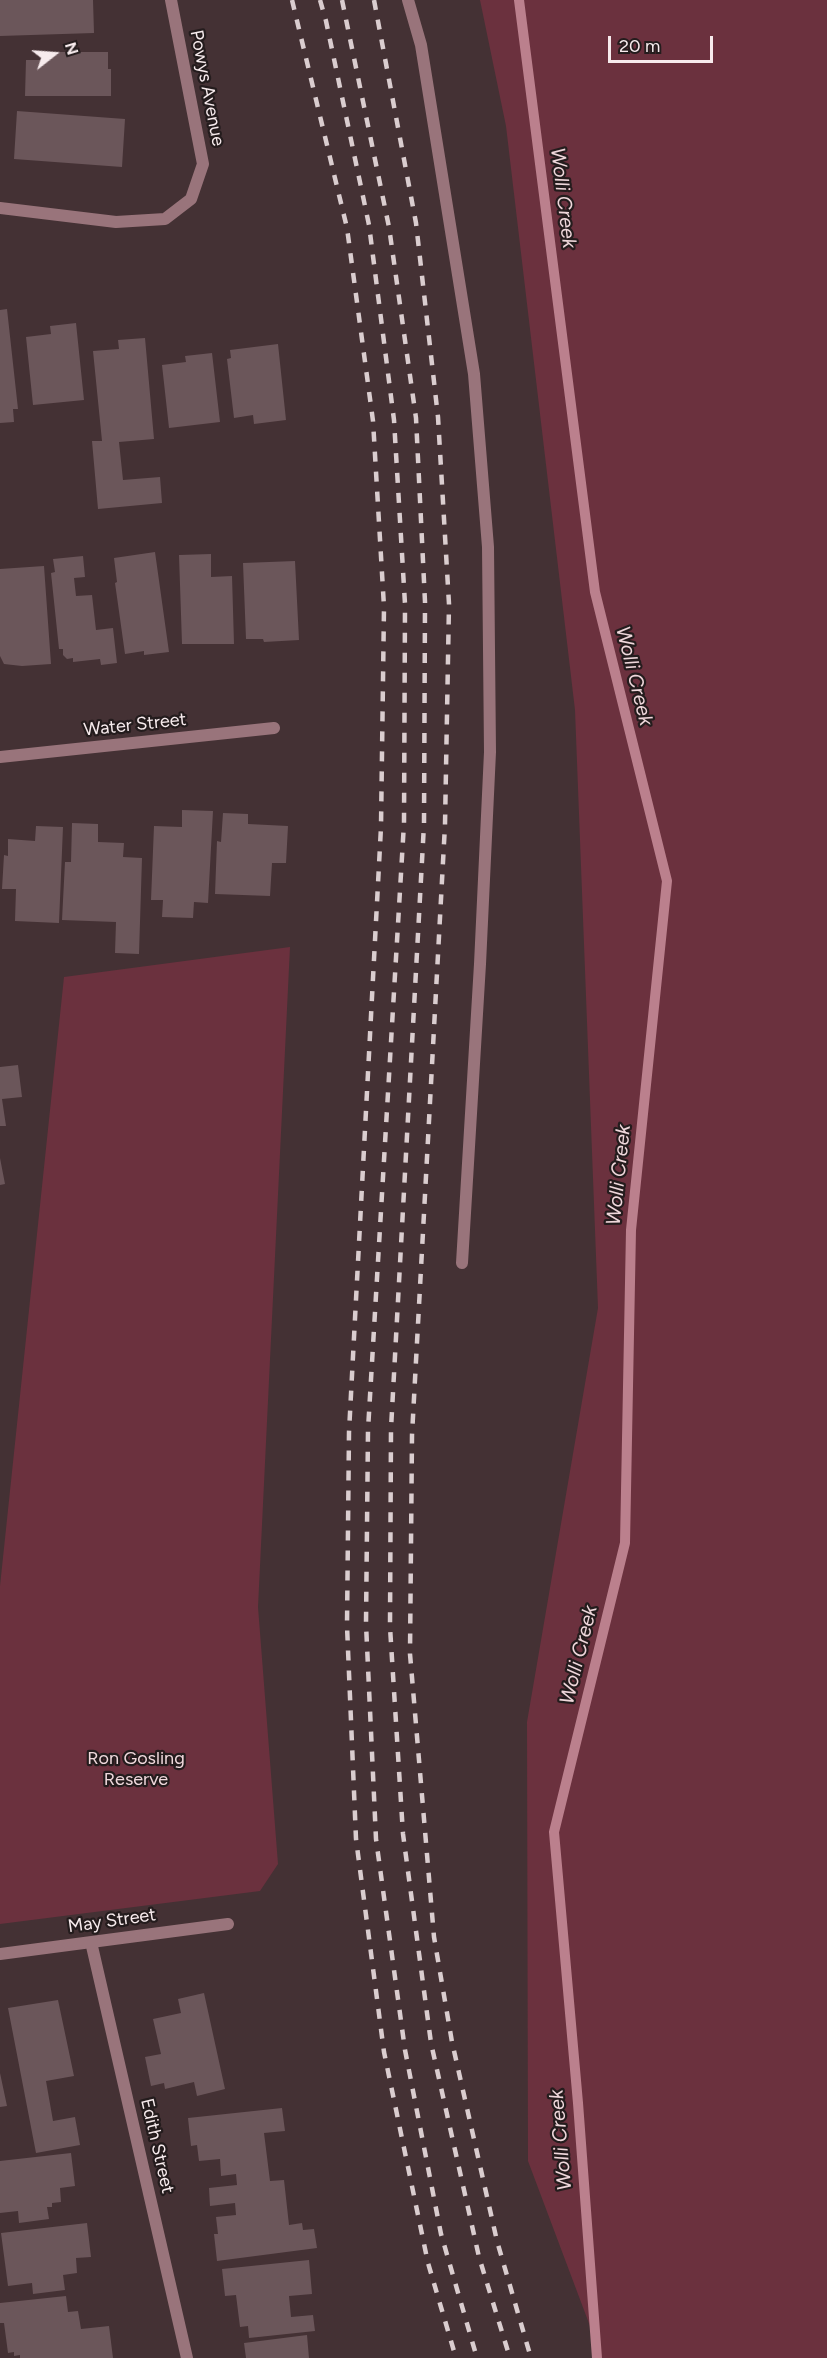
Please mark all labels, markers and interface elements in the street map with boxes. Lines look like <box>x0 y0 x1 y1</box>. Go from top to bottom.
north arrow <box>24 24 84 84</box>
scale bar <box>611 24 716 62</box>
street label: Powys Avenue <box>185 28 229 148</box>
text: 20 m <box>619 35 660 57</box>
text: N <box>61 40 83 57</box>
water label: Wolli Creek <box>545 146 581 250</box>
water label: Wolli Creek <box>610 624 658 728</box>
street label: Water Street <box>83 709 187 741</box>
water label: Wolli Creek <box>602 1123 636 1227</box>
water label: Wolli Creek <box>555 1603 603 1707</box>
park label: Ron Gosling Reserve <box>87 1748 185 1790</box>
street label: May Street <box>67 1904 157 1938</box>
water label: Wolli Creek <box>545 2088 577 2192</box>
street label: Edith Street <box>136 2096 178 2196</box>

